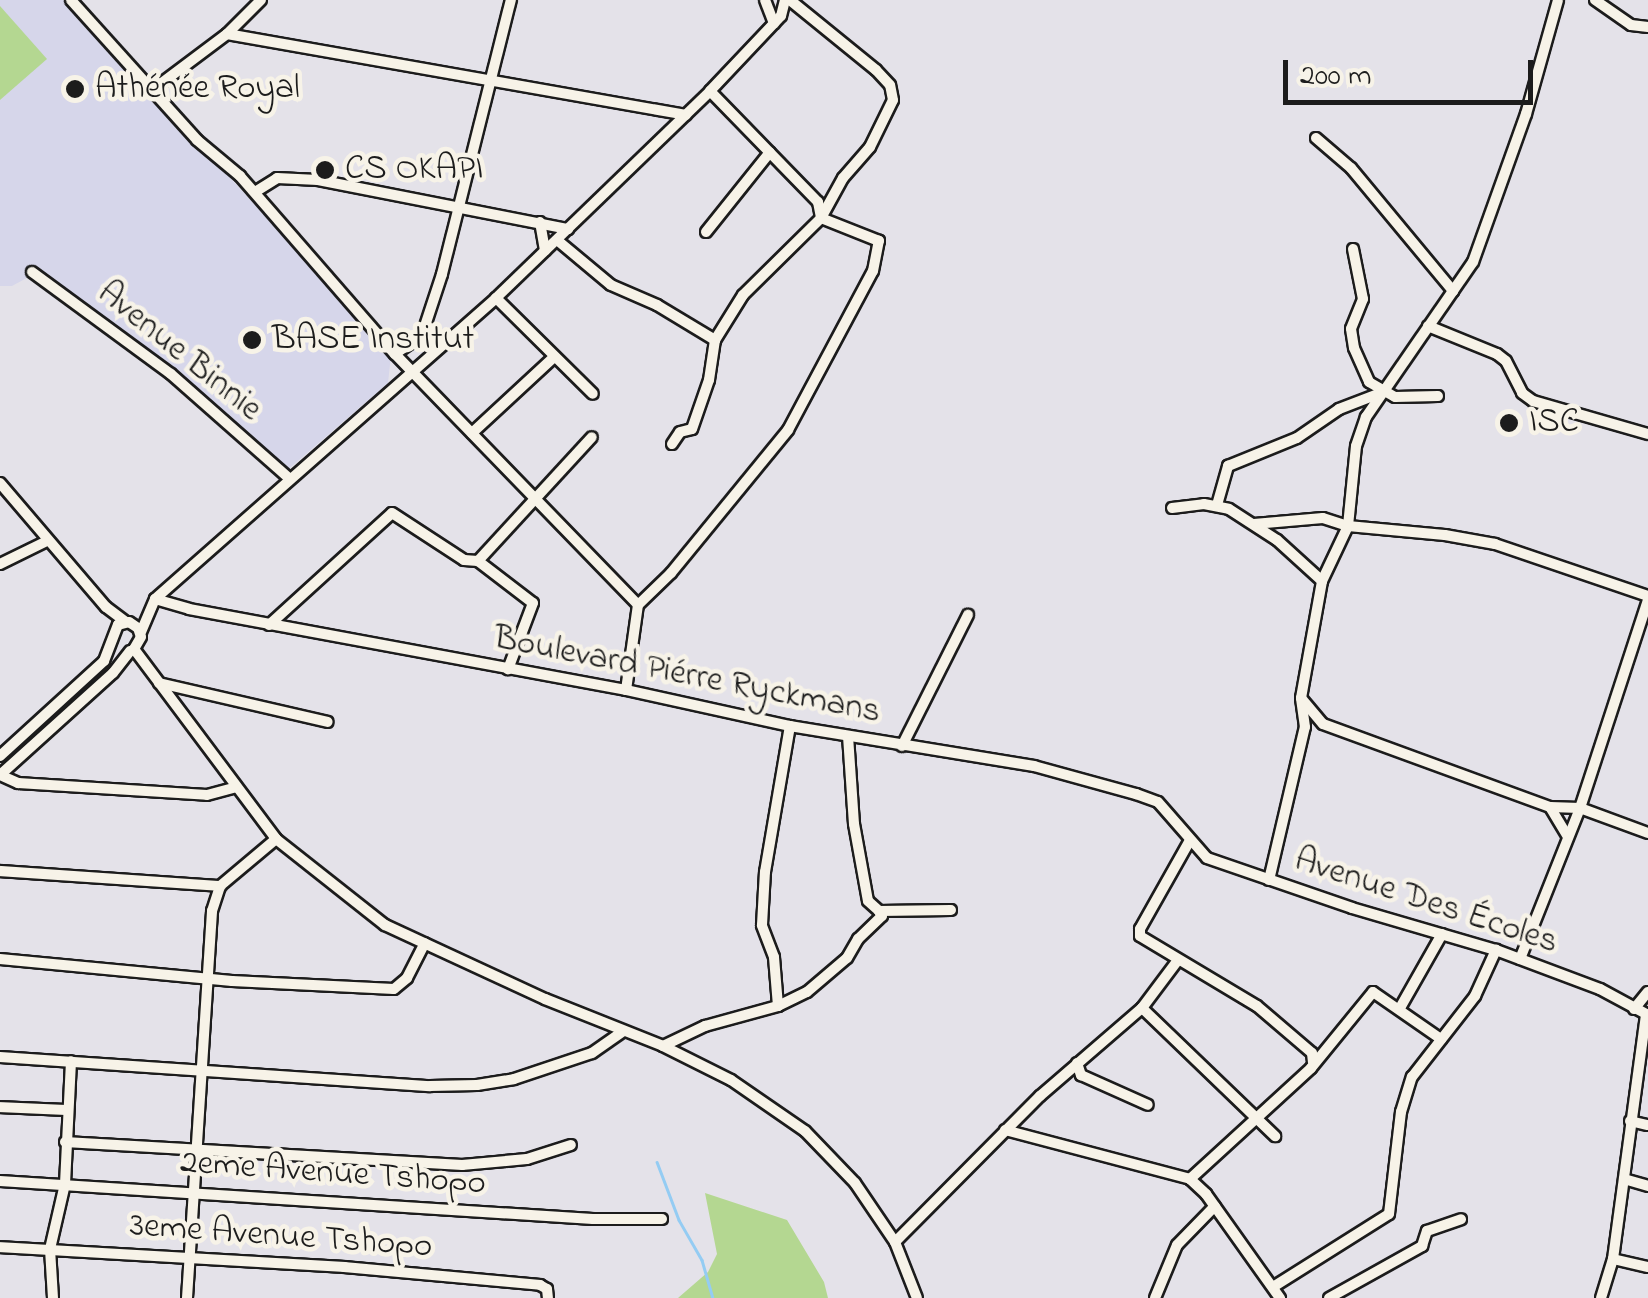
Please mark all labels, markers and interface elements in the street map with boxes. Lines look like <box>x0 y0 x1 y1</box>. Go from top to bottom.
scale bar <box>1288 40 1538 102</box>
text: 200 m <box>1300 55 1372 99</box>
place label: Athénée Royal <box>95 68 300 110</box>
marker: Athénée Royal <box>64 78 86 100</box>
place label: CS OKAPI <box>345 149 483 191</box>
marker: CS OKAPI <box>314 159 336 181</box>
street label: Avenue Binnie <box>88 273 270 431</box>
place label: BASE Institut <box>272 319 474 361</box>
marker: BASE Institut <box>241 329 263 351</box>
place label: ISC <box>1529 402 1579 444</box>
marker: ISC <box>1498 412 1520 434</box>
street label: Boulevard Piérre Ryckmans <box>490 618 884 734</box>
street label: Avenue Des Écoles <box>1289 840 1563 964</box>
street label: 2eme Avenue Tshopo <box>179 1142 487 1206</box>
street label: 3eme Avenue Tshopo <box>128 1205 434 1269</box>

